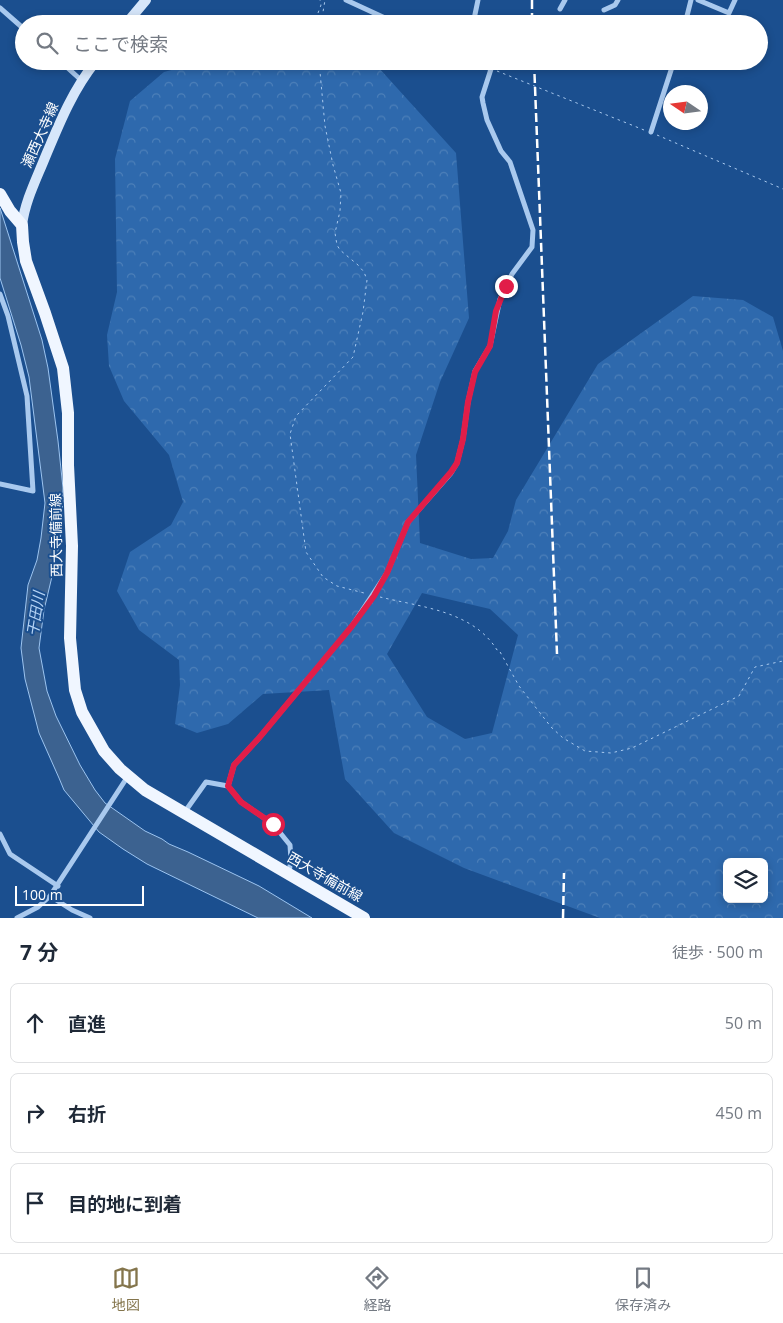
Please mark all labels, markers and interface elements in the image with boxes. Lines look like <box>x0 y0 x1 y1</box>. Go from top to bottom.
search box <box>15 15 768 70</box>
icon: search <box>33 29 61 57</box>
text: ここで検索 <box>73 31 168 57</box>
north arrow <box>663 85 708 130</box>
street label: 瀬西大寺線 <box>17 99 62 171</box>
route end <box>495 275 518 298</box>
street label: 西大寺備前線 <box>45 493 66 577</box>
water label: 干田川 <box>22 588 49 638</box>
route start <box>262 813 285 836</box>
street label: 西大寺備前線 <box>284 847 366 906</box>
map controls <box>723 858 768 903</box>
button: layers <box>723 858 768 903</box>
scale bar <box>15 883 144 906</box>
text: 100 m <box>22 885 63 904</box>
text: 7 分 <box>20 938 58 966</box>
text: 徒歩 · 500 m <box>672 941 763 963</box>
icon: ahead <box>21 1009 49 1037</box>
text: 直進 <box>68 1011 106 1037</box>
text: 50 m <box>725 1012 762 1034</box>
icon: right <box>21 1099 49 1127</box>
text: 右折 <box>68 1101 106 1127</box>
text: 450 m <box>716 1102 762 1124</box>
icon: arrive <box>21 1189 49 1217</box>
text: 目的地に到着 <box>68 1191 182 1217</box>
tab: 地図 <box>112 1264 140 1314</box>
tab: 経路 <box>363 1264 391 1314</box>
tab: 保存済み <box>615 1264 671 1314</box>

